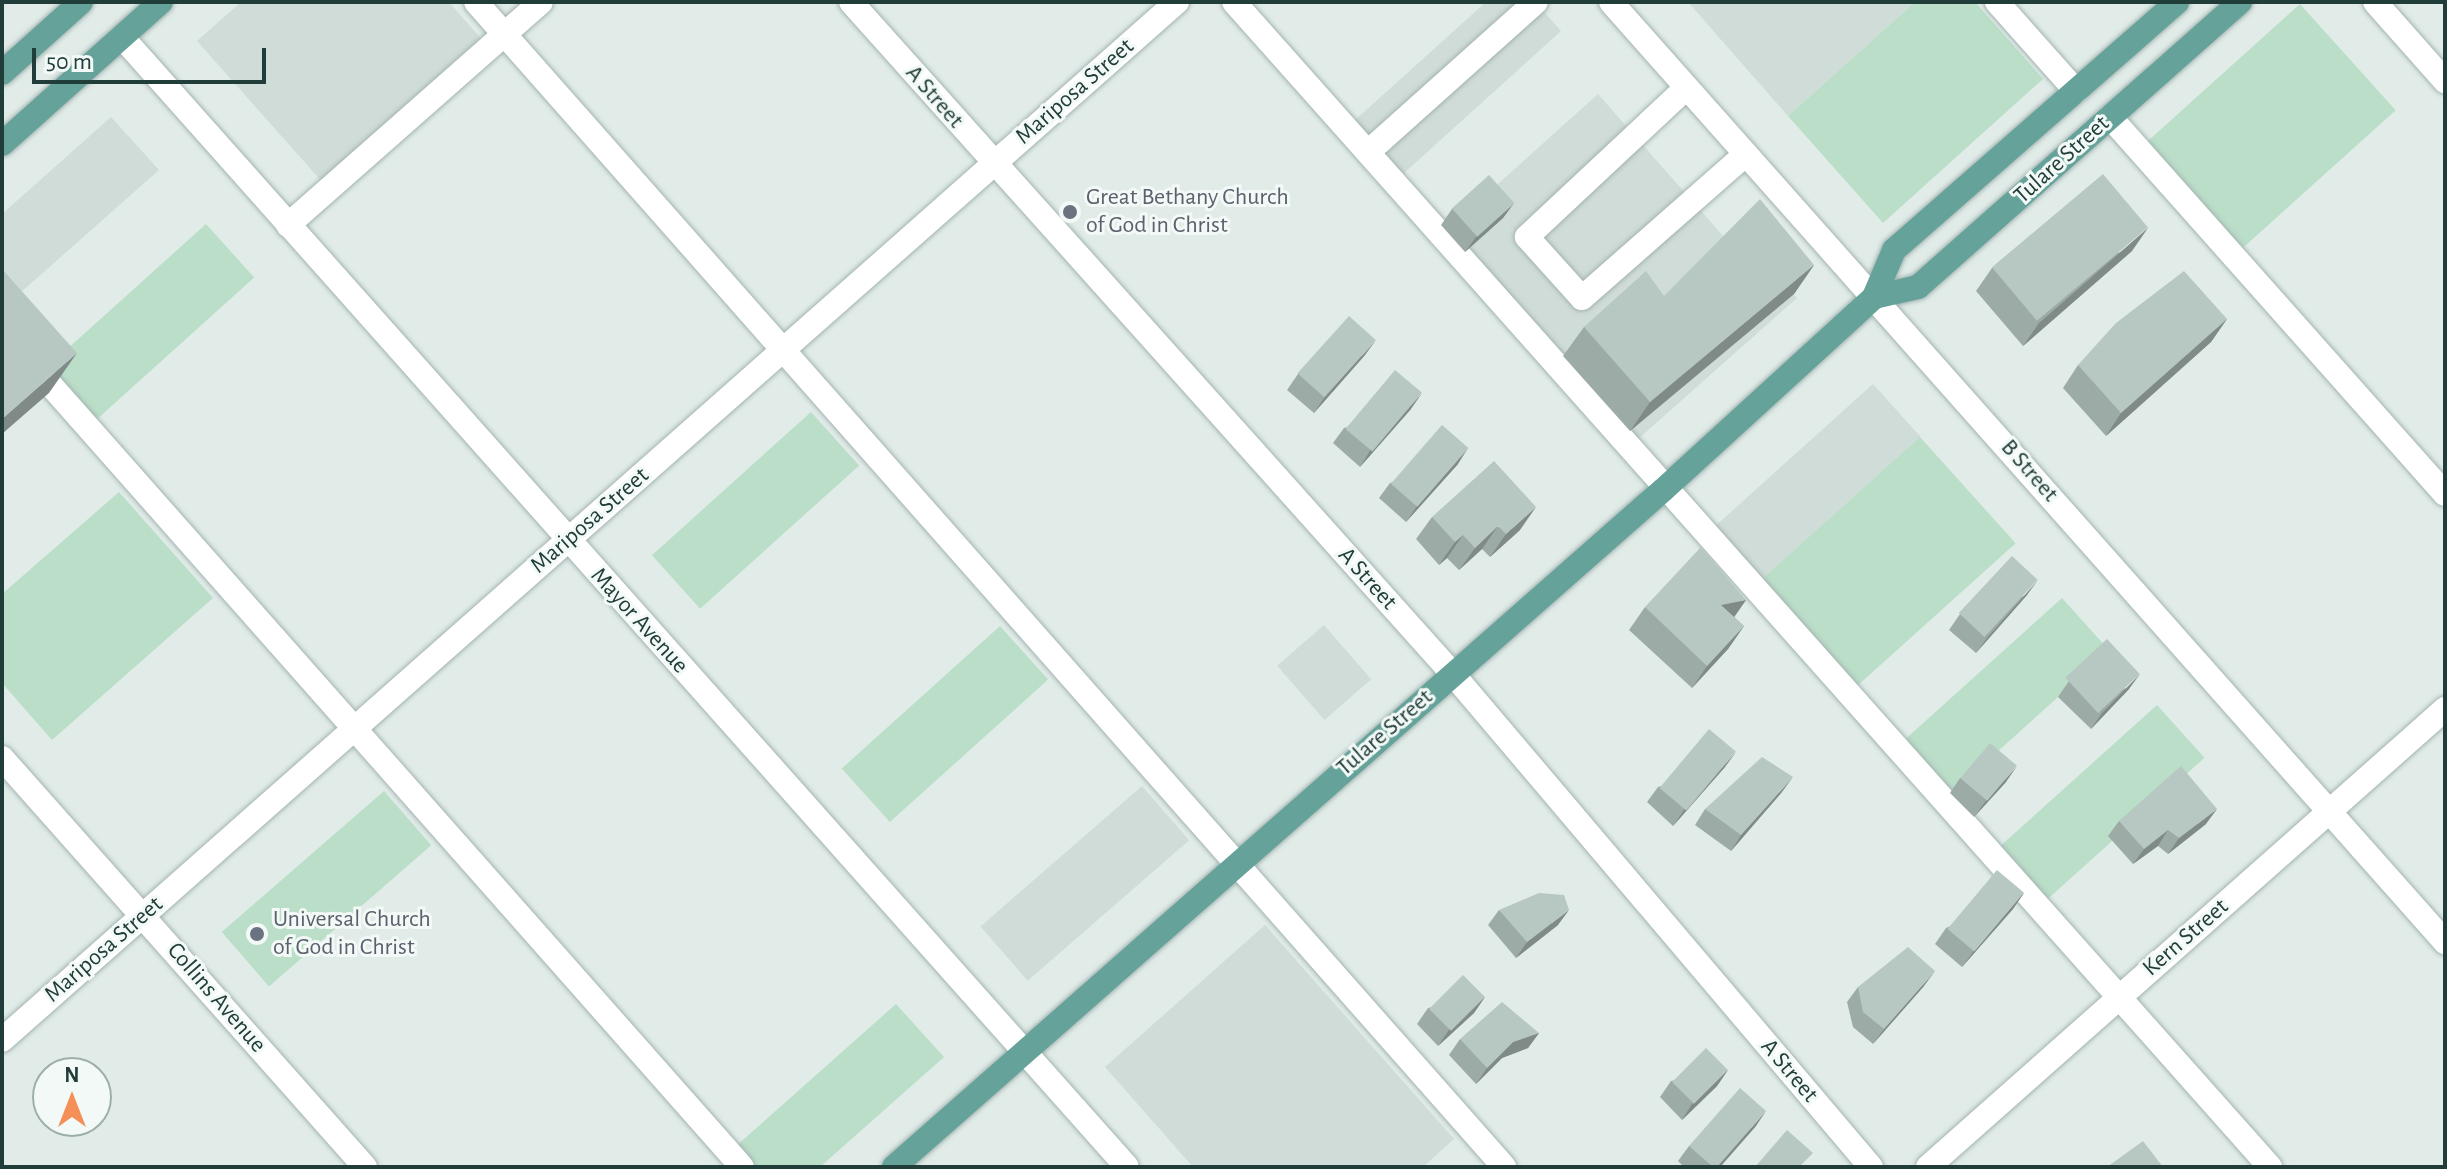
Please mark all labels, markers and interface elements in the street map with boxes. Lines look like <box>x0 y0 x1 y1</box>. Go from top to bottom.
scale bar <box>36 32 270 82</box>
street label: Mariposa Street <box>1010 33 1140 151</box>
text: 50 m <box>46 50 92 74</box>
street label: A Street <box>899 60 969 134</box>
street label: Tulare Street <box>2008 110 2116 210</box>
place label: Great Bethany Church of God in Christ <box>1086 184 1289 240</box>
marker: Great Bethany Church of God in Christ <box>1061 203 1079 221</box>
street label: B Street <box>1994 434 2064 508</box>
street label: Mariposa Street <box>525 462 655 580</box>
street label: A Street <box>1331 542 1403 616</box>
street label: Mayor Avenue <box>584 562 694 680</box>
street label: Tulare Street <box>1331 683 1439 783</box>
street label: Mariposa Street <box>39 891 169 1009</box>
street label: Kern Street <box>2137 893 2235 983</box>
place label: Universal Church of God in Christ <box>273 906 431 962</box>
marker: Universal Church of God in Christ <box>248 925 266 943</box>
street label: Collins Avenue <box>160 937 272 1059</box>
street label: A Street <box>1754 1033 1824 1109</box>
north arrow <box>32 1057 112 1137</box>
text: N <box>64 1064 80 1086</box>

